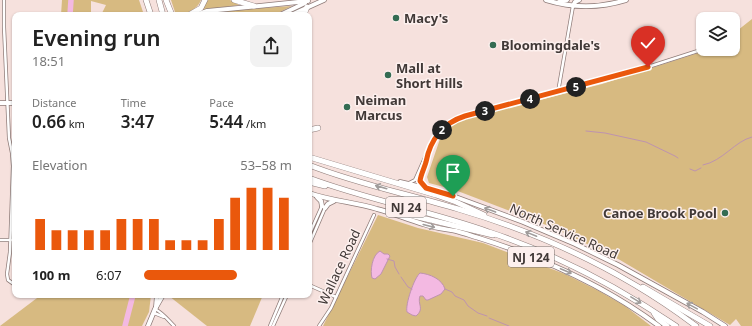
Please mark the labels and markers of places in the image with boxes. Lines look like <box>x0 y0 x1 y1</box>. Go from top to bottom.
place label: Macy's <box>404 9 448 27</box>
marker: Macy's <box>391 13 401 23</box>
pin <box>631 26 665 67</box>
place label: Bloomingdale's <box>501 36 600 54</box>
marker: Bloomingdale's <box>488 40 498 50</box>
place label: Mall at Short Hills <box>396 59 463 92</box>
marker: Mall at Short Hills <box>383 70 393 80</box>
pin: 5 <box>566 77 586 97</box>
pin: 4 <box>520 89 540 109</box>
place label: Neiman Marcus <box>355 91 406 124</box>
pin: 3 <box>475 101 495 121</box>
marker: Neiman Marcus <box>342 102 352 112</box>
pin: 2 <box>432 120 452 140</box>
pin <box>436 155 470 196</box>
place label: Canoe Brook Pool <box>603 204 717 222</box>
marker: Canoe Brook Pool <box>720 208 730 218</box>

